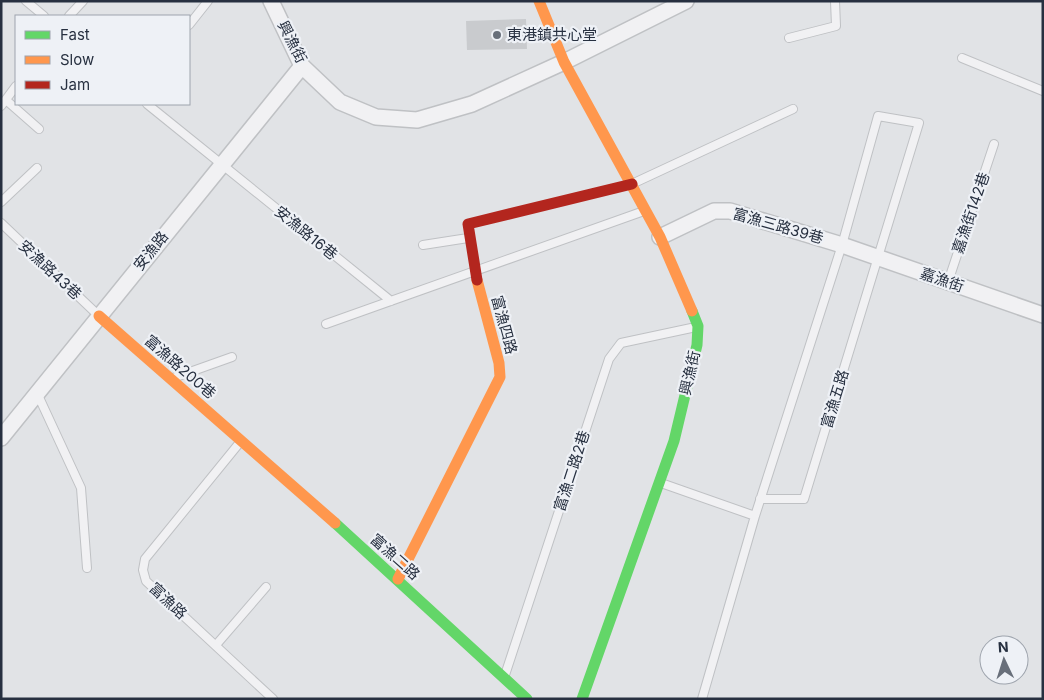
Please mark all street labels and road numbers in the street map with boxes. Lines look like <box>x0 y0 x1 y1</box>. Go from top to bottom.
street label: 興漁街 <box>274 17 311 66</box>
street label: 嘉漁街142巷 <box>948 170 993 256</box>
street label: 安漁路16巷 <box>271 202 342 264</box>
street label: 富漁三路39巷 <box>731 203 826 248</box>
street label: 安漁路 <box>129 227 172 274</box>
street label: 安漁路43巷 <box>15 236 86 304</box>
street label: 嘉漁街 <box>918 263 967 296</box>
street label: 富漁四路 <box>488 293 521 356</box>
street label: 富漁路200巷 <box>141 331 220 403</box>
street label: 興漁街 <box>675 349 704 397</box>
street label: 富漁五路 <box>817 367 852 430</box>
street label: 富漁二路2巷 <box>549 428 594 514</box>
street label: 富漁二路 <box>367 529 424 584</box>
street label: 富漁路 <box>145 578 191 623</box>

